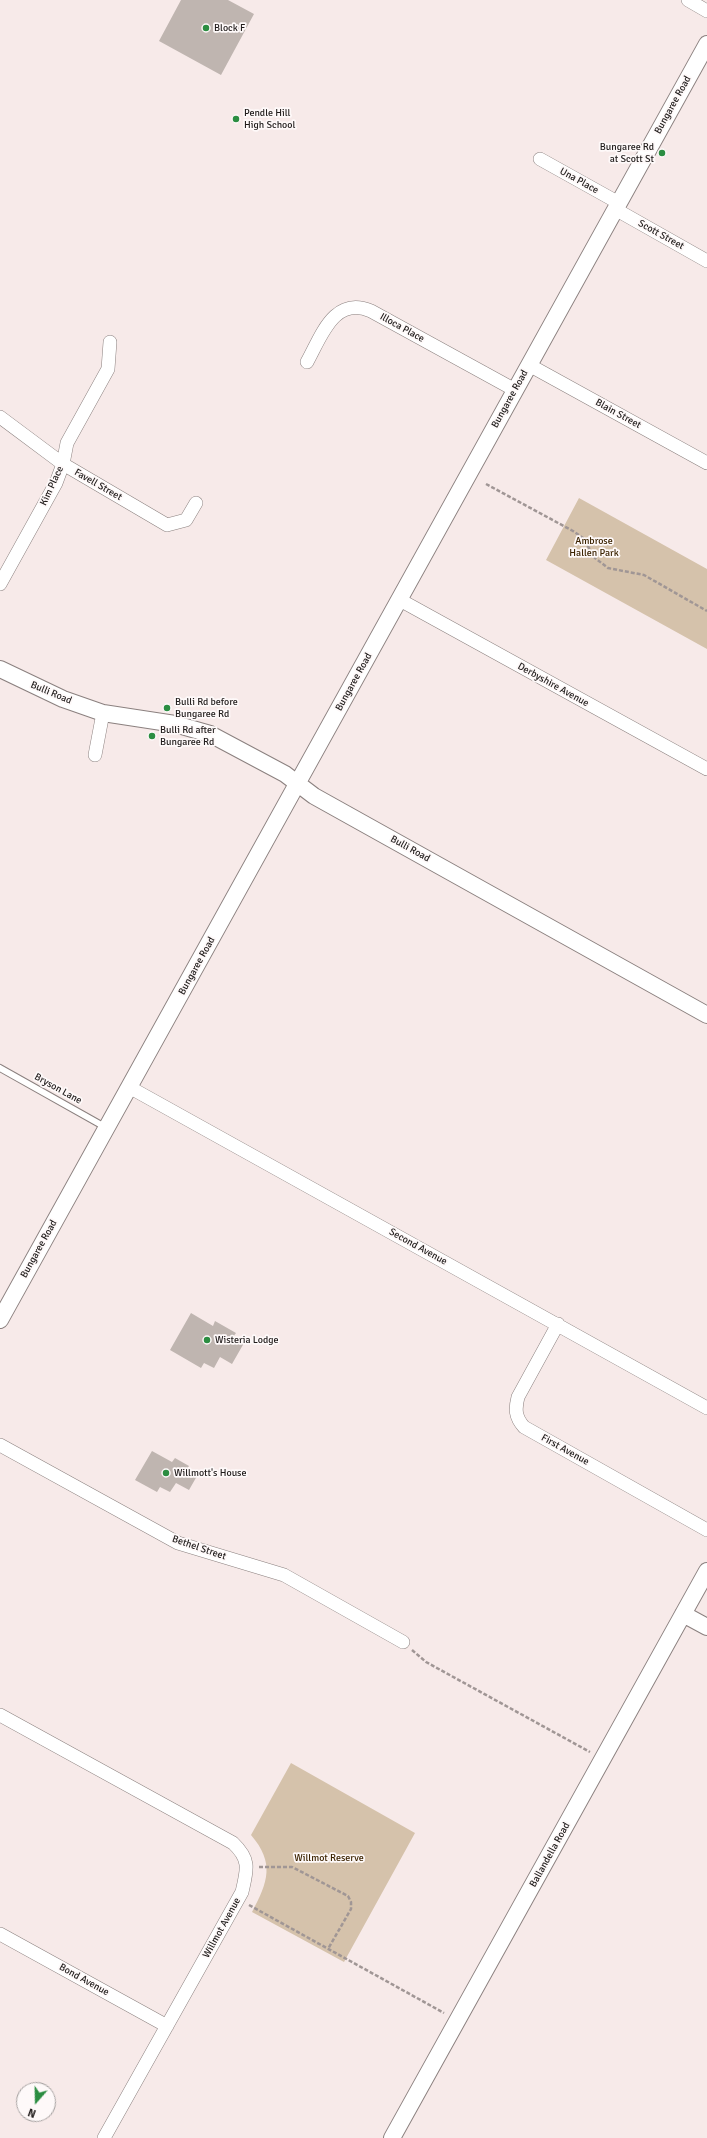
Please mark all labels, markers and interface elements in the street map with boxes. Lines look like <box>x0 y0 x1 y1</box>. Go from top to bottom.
place label: Block F <box>214 22 245 34</box>
marker: Block F <box>201 23 211 33</box>
street label: Bungaree Road <box>652 74 694 136</box>
place label: Pendle Hill High School <box>244 107 295 130</box>
marker: Pendle Hill High School <box>231 114 241 124</box>
place label: Bungaree Rd at Scott St <box>600 141 654 164</box>
marker: Bungaree Rd at Scott St <box>657 148 667 158</box>
street label: Una Place <box>557 165 601 197</box>
street label: Scott Street <box>636 217 686 253</box>
street label: Illoca Place <box>378 311 426 345</box>
street label: Bungaree Road <box>489 368 531 430</box>
street label: Blain Street <box>593 397 643 431</box>
street label: Kim Place <box>38 464 66 508</box>
street label: Favell Street <box>72 466 124 504</box>
park label: Ambrose Hallen Park <box>569 535 619 558</box>
street label: Bungaree Road <box>333 651 375 713</box>
street label: Derbyshire Avenue <box>515 660 591 710</box>
street label: Bulli Road <box>29 679 73 707</box>
place label: Bulli Rd before Bungaree Rd <box>175 696 238 720</box>
marker: Bulli Rd before Bungaree Rd <box>162 703 172 713</box>
place label: Bulli Rd after Bungaree Rd <box>160 724 216 748</box>
marker: Bulli Rd after Bungaree Rd <box>147 731 157 741</box>
street label: Bulli Road <box>388 833 432 865</box>
street label: Bungaree Road <box>176 935 218 997</box>
street label: Bryson Lane <box>32 1071 84 1107</box>
street label: Bungaree Road <box>18 1218 60 1280</box>
street label: Second Avenue <box>387 1226 449 1268</box>
place label: Wisteria Lodge <box>215 1334 279 1346</box>
marker: Wisteria Lodge <box>202 1335 212 1345</box>
street label: First Avenue <box>539 1432 591 1468</box>
place label: Willmott's House <box>174 1467 246 1479</box>
marker: Willmott's House <box>161 1468 171 1478</box>
street label: Bethel Street <box>170 1533 228 1563</box>
street label: Ballandella Road <box>527 1821 573 1889</box>
park label: Willmot Reserve <box>294 1852 364 1864</box>
street label: Willmot Avenue <box>201 1896 243 1960</box>
street label: Bond Avenue <box>57 1961 111 1999</box>
north arrow <box>16 2082 56 2122</box>
text: N <box>26 2105 38 2120</box>

